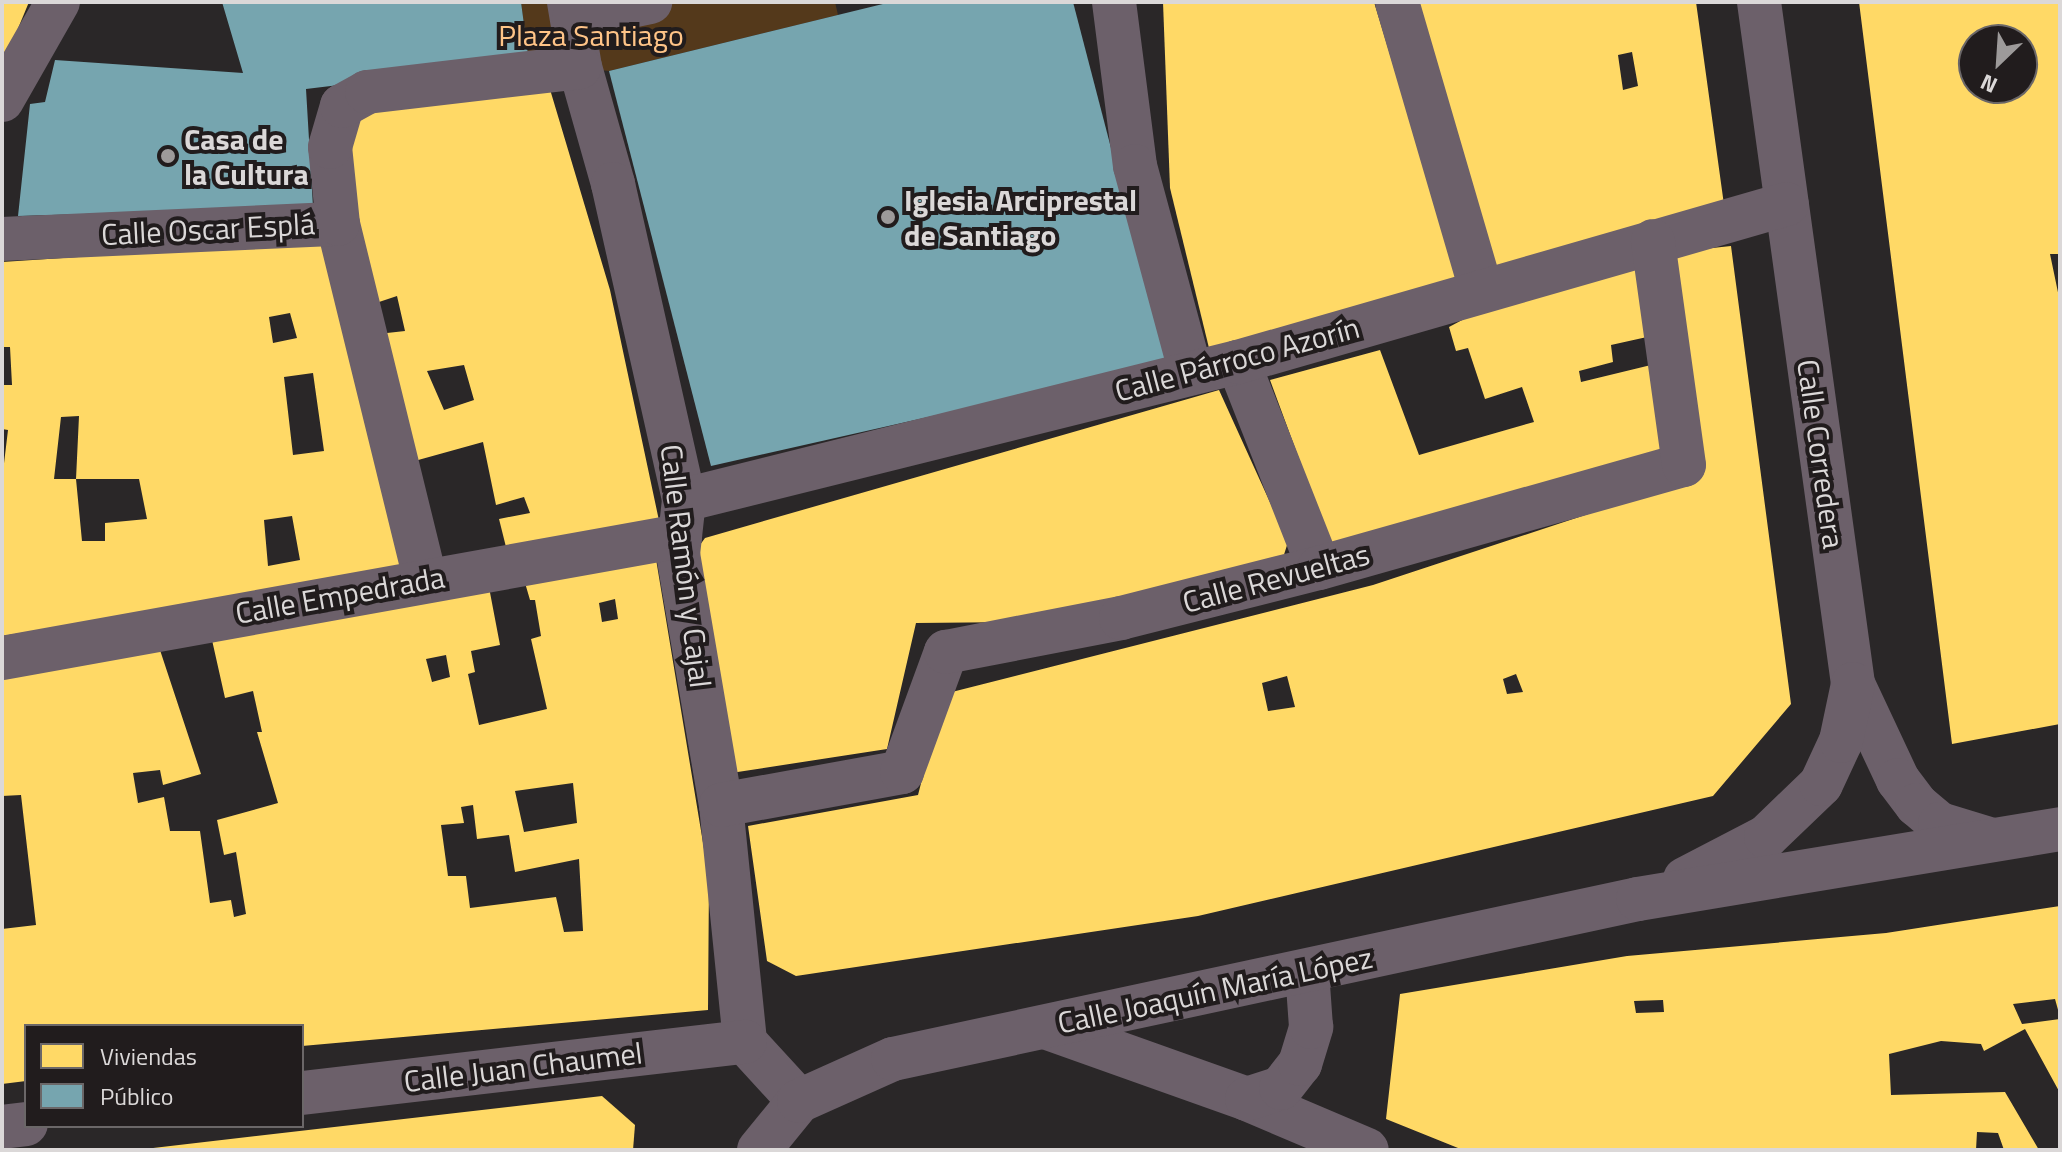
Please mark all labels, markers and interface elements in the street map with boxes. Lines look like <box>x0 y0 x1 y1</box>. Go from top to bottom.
park label: Plaza Santiago <box>498 17 684 53</box>
north arrow <box>1958 24 2038 104</box>
text: N <box>1975 65 2003 103</box>
place label: Casa de la Cultura <box>184 121 309 192</box>
marker: Casa de la Cultura <box>159 147 177 165</box>
place label: Iglesia Arciprestal de Santiago <box>904 182 1137 252</box>
street label: Calle Oscar Esplá <box>100 205 316 253</box>
marker: Iglesia Arciprestal de Santiago <box>879 208 897 226</box>
street label: Calle Párroco Azorín <box>1111 309 1363 409</box>
street label: Calle Corredera <box>1790 357 1852 551</box>
street label: Calle Ramón y Cajal <box>653 442 719 690</box>
street label: Calle Revueltas <box>1179 536 1373 620</box>
street label: Calle Empedrada <box>233 559 447 631</box>
street label: Calle Joaquín María López <box>1054 939 1376 1041</box>
legend <box>24 1024 304 1128</box>
street label: Calle Juan Chaumel <box>402 1035 644 1099</box>
text: Viviendas <box>100 1038 197 1074</box>
text: Público <box>100 1078 173 1114</box>

